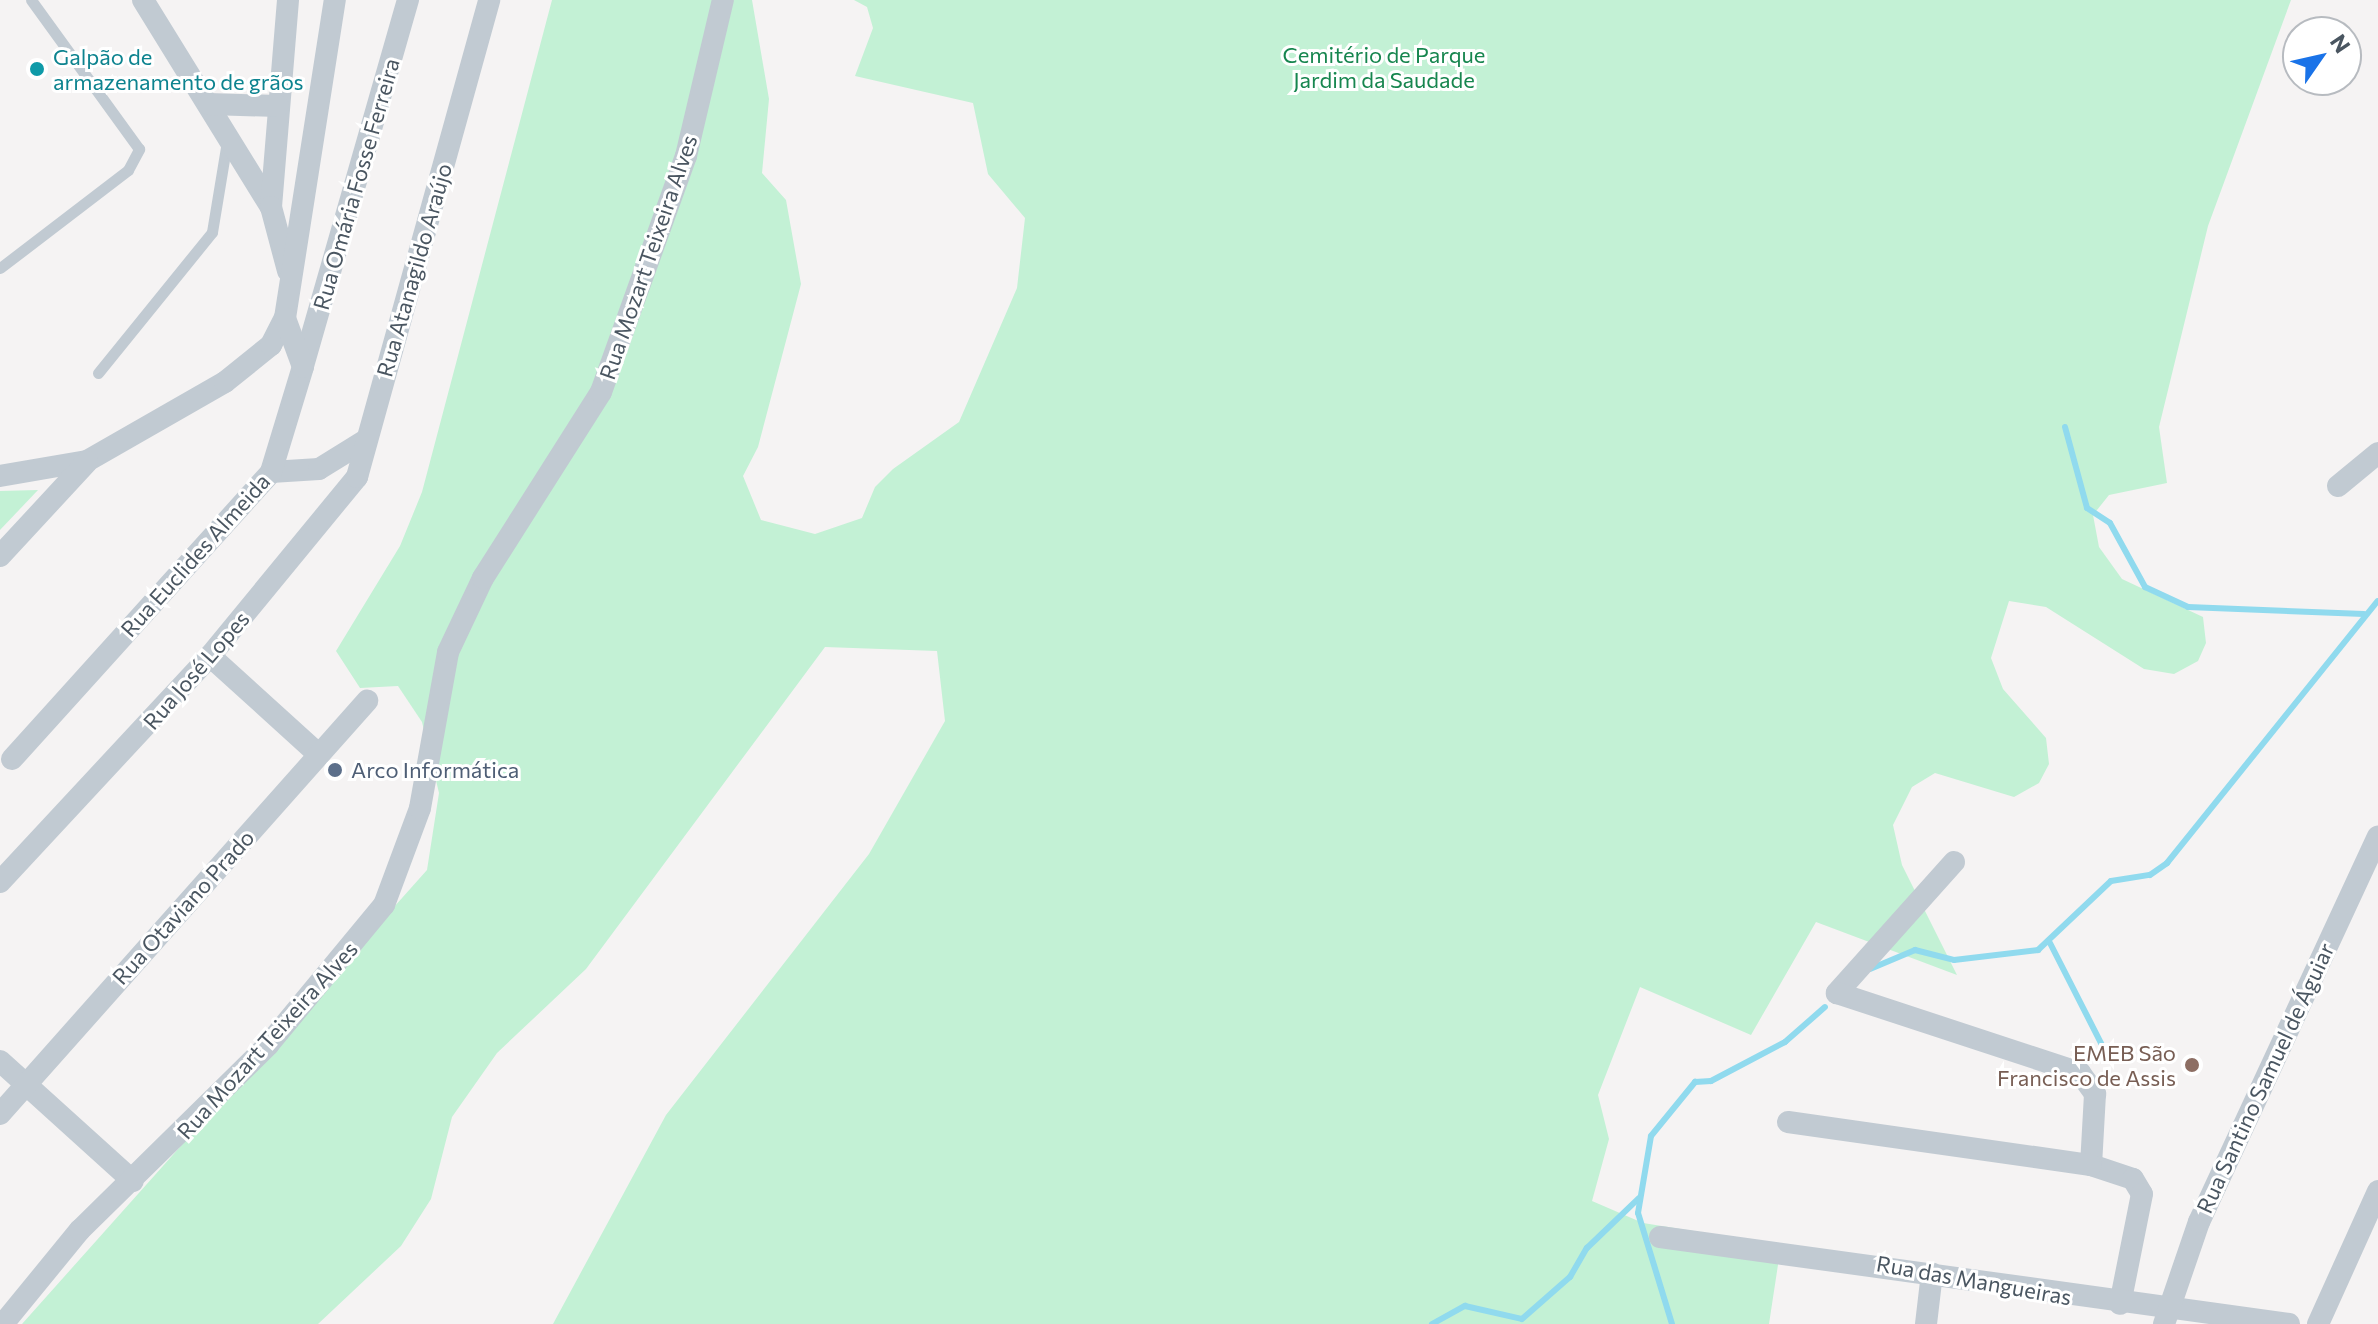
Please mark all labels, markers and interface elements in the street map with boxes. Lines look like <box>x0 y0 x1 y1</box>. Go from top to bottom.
north arrow <box>2282 16 2362 96</box>
text: N <box>2325 29 2356 58</box>
park label: Cemitério de Parque Jardim da Saudade <box>1283 41 1485 92</box>
place label: Galpão de armazenamento de grãos <box>53 43 304 94</box>
street label: Rua Omária Fosse Ferreira <box>307 55 405 313</box>
marker: Galpão de armazenamento de grãos <box>28 60 46 78</box>
street label: Rua Mozart Teixeira Alves <box>594 131 702 383</box>
street label: Rua Atanagildo Araújo <box>371 160 457 380</box>
street label: Rua Euclides Almeida <box>115 468 275 642</box>
street label: Rua José Lopes <box>137 605 255 735</box>
place label: Arco Informática <box>351 757 519 783</box>
marker: Arco Informática <box>326 761 344 779</box>
street label: Rua Otaviano Prado <box>107 824 259 990</box>
street label: Rua Mozart Teixeira Alves <box>171 936 363 1144</box>
street label: Rua Santino Samuel de Águiar <box>2191 939 2339 1217</box>
place label: EMEB São Francisco de Assis <box>1997 1039 2176 1090</box>
marker: EMEB São Francisco de Assis <box>2183 1056 2201 1074</box>
street label: Rua das Mangueiras <box>1874 1250 2074 1310</box>

